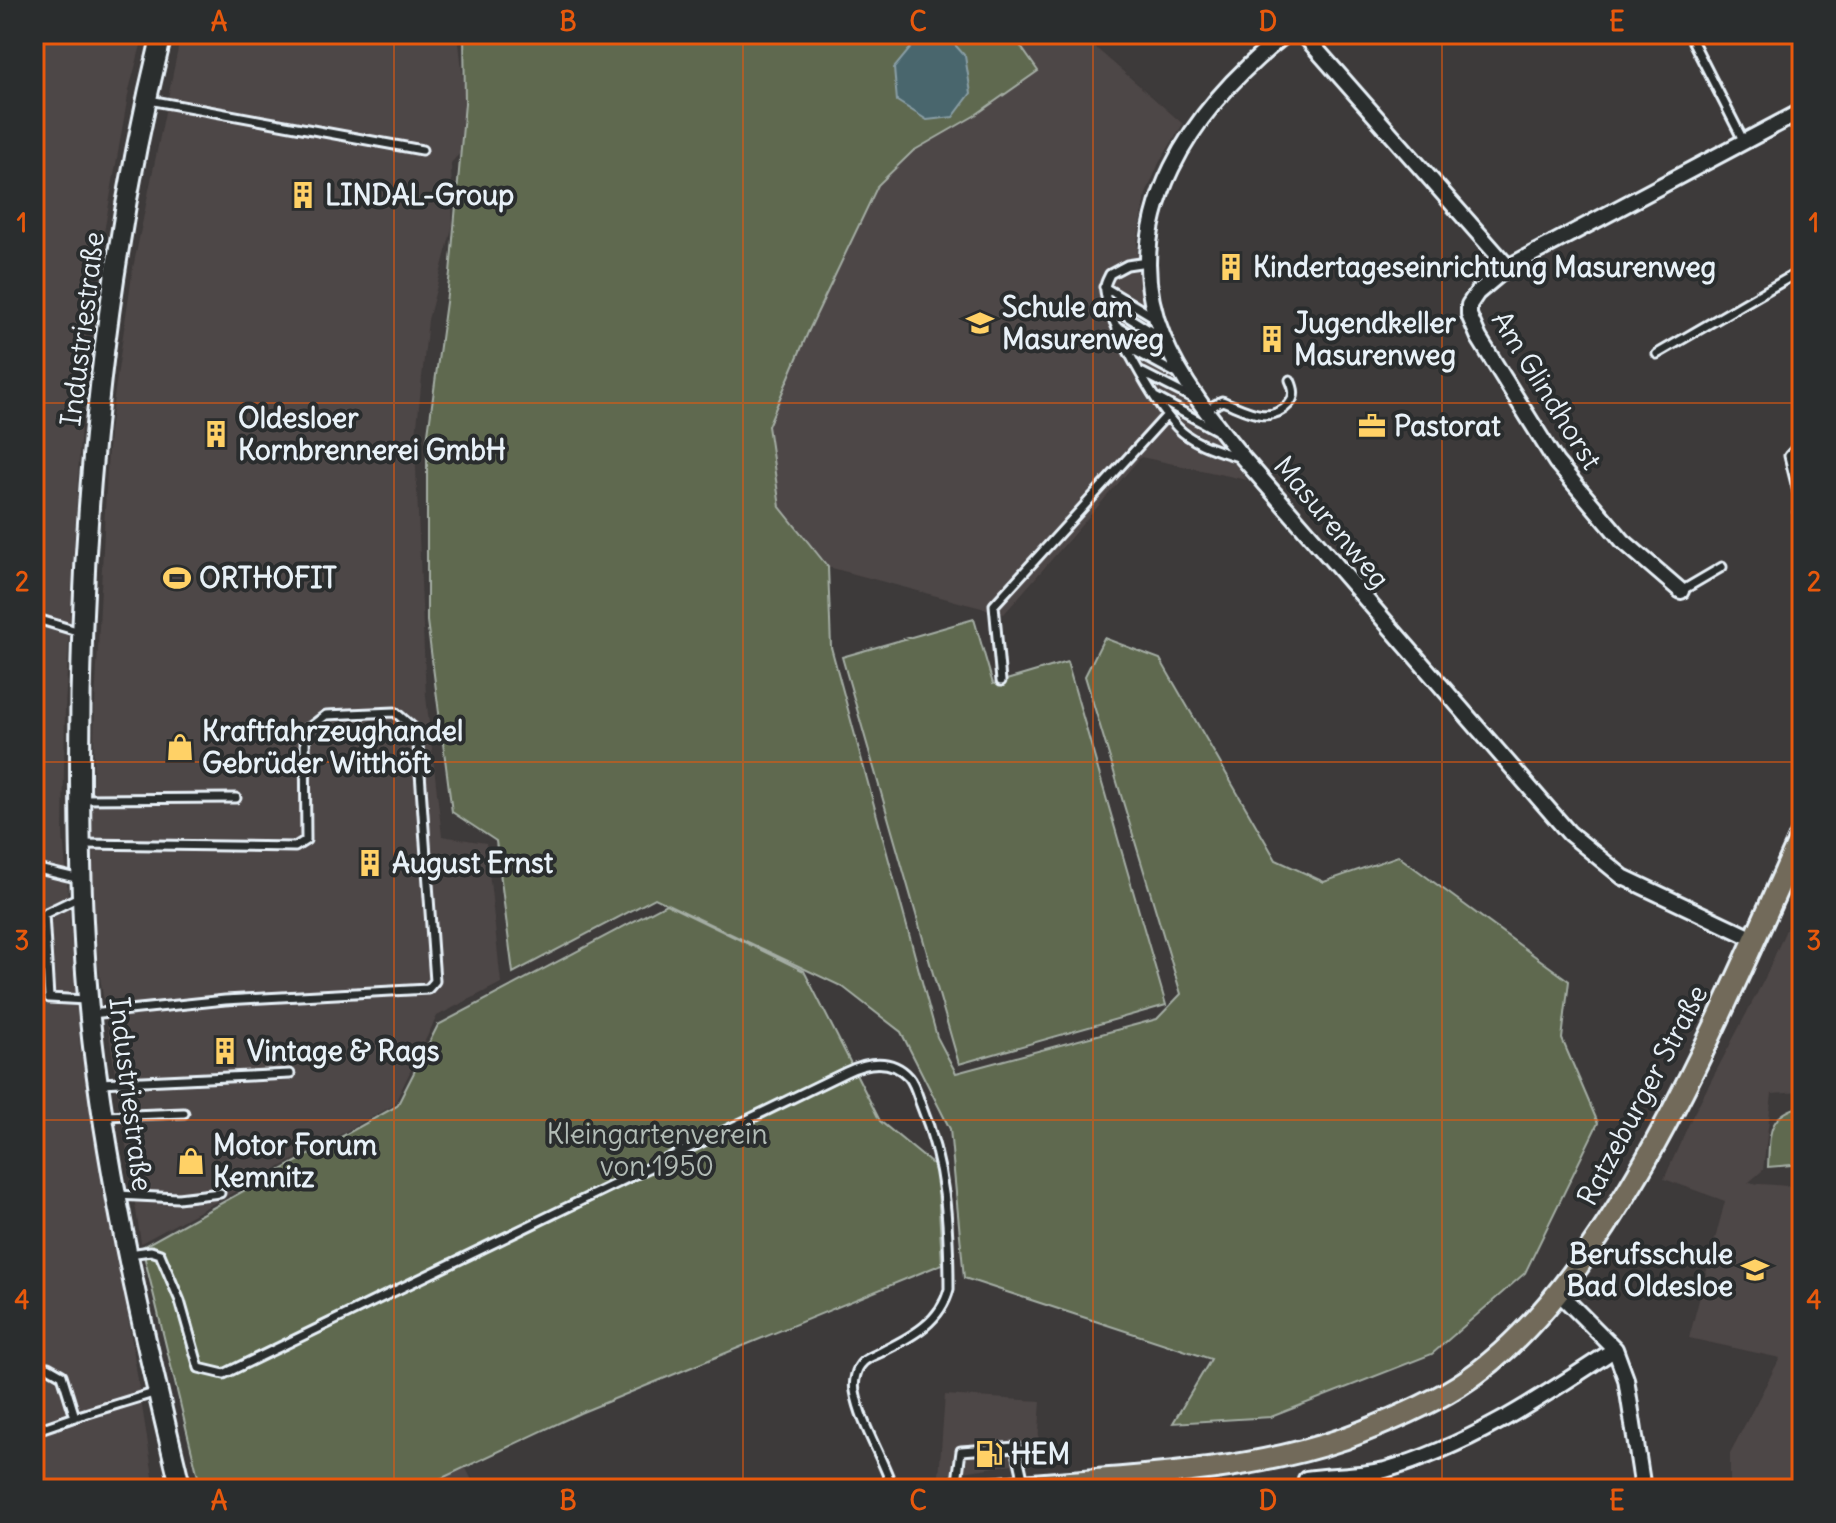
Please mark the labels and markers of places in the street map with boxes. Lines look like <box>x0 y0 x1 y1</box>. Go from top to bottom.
place label: LINDAL-Group <box>325 177 514 213</box>
building icon: LINDAL-Group <box>288 180 318 210</box>
place label: Kindertageseinrichtung Masurenweg <box>1253 249 1716 285</box>
building icon: Kindertageseinrichtung Masurenweg <box>1216 252 1246 282</box>
place label: Schule am Masurenweg <box>1002 289 1164 357</box>
place label: Jugendkeller Masurenweg <box>1294 305 1457 373</box>
school or university icon: Schule am Masurenweg <box>965 308 995 338</box>
building icon: Jugendkeller Masurenweg <box>1257 324 1287 354</box>
place label: Oldesloer Kornbrennerei GmbH <box>238 400 506 468</box>
place label: Pastorat <box>1394 408 1501 444</box>
office icon: Pastorat <box>1357 411 1387 441</box>
building icon: Oldesloer Kornbrennerei GmbH <box>201 419 231 449</box>
place label: ORTHOFIT <box>199 560 337 596</box>
sports icon: ORTHOFIT <box>162 563 192 593</box>
place label: Kraftfahrzeughandel Gebrüder Witthöft <box>202 713 463 781</box>
shop icon: Kraftfahrzeughandel Gebrüder Witthöft <box>165 732 195 762</box>
place label: August Ernst <box>392 845 554 881</box>
building icon: August Ernst <box>355 848 385 878</box>
place label: Vintage & Rags <box>247 1033 440 1069</box>
building icon: Vintage & Rags <box>210 1036 240 1066</box>
place label: Motor Forum Kemnitz <box>213 1127 377 1195</box>
shop icon: Motor Forum Kemnitz <box>176 1146 206 1176</box>
place label: Berufsschule Bad Oldesloe <box>1566 1236 1733 1304</box>
school or university icon: Berufsschule Bad Oldesloe <box>1740 1255 1770 1285</box>
place label: HEM <box>1011 1436 1070 1472</box>
fuel station icon: HEM <box>974 1439 1004 1469</box>

